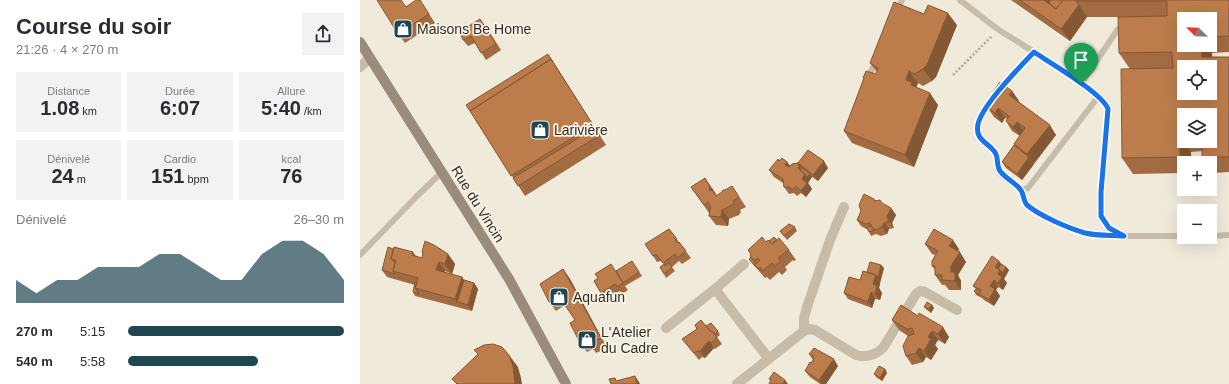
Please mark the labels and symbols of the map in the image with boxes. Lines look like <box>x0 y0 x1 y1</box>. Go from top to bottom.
north arrow <box>1177 12 1217 52</box>
shop icon: Maisons Be Home <box>392 18 414 40</box>
place label: Maisons Be Home <box>417 21 532 37</box>
pin <box>1064 43 1098 84</box>
shop icon: Larivière <box>529 119 551 141</box>
place label: Larivière <box>554 122 608 138</box>
street label: Rue du Vincin <box>448 163 508 245</box>
shop icon: Aquafun <box>548 286 570 308</box>
place label: Aquafun <box>573 289 625 305</box>
place label: L'Atelier du Cadre <box>601 324 659 356</box>
shop icon: L'Atelier du Cadre <box>576 329 598 351</box>

